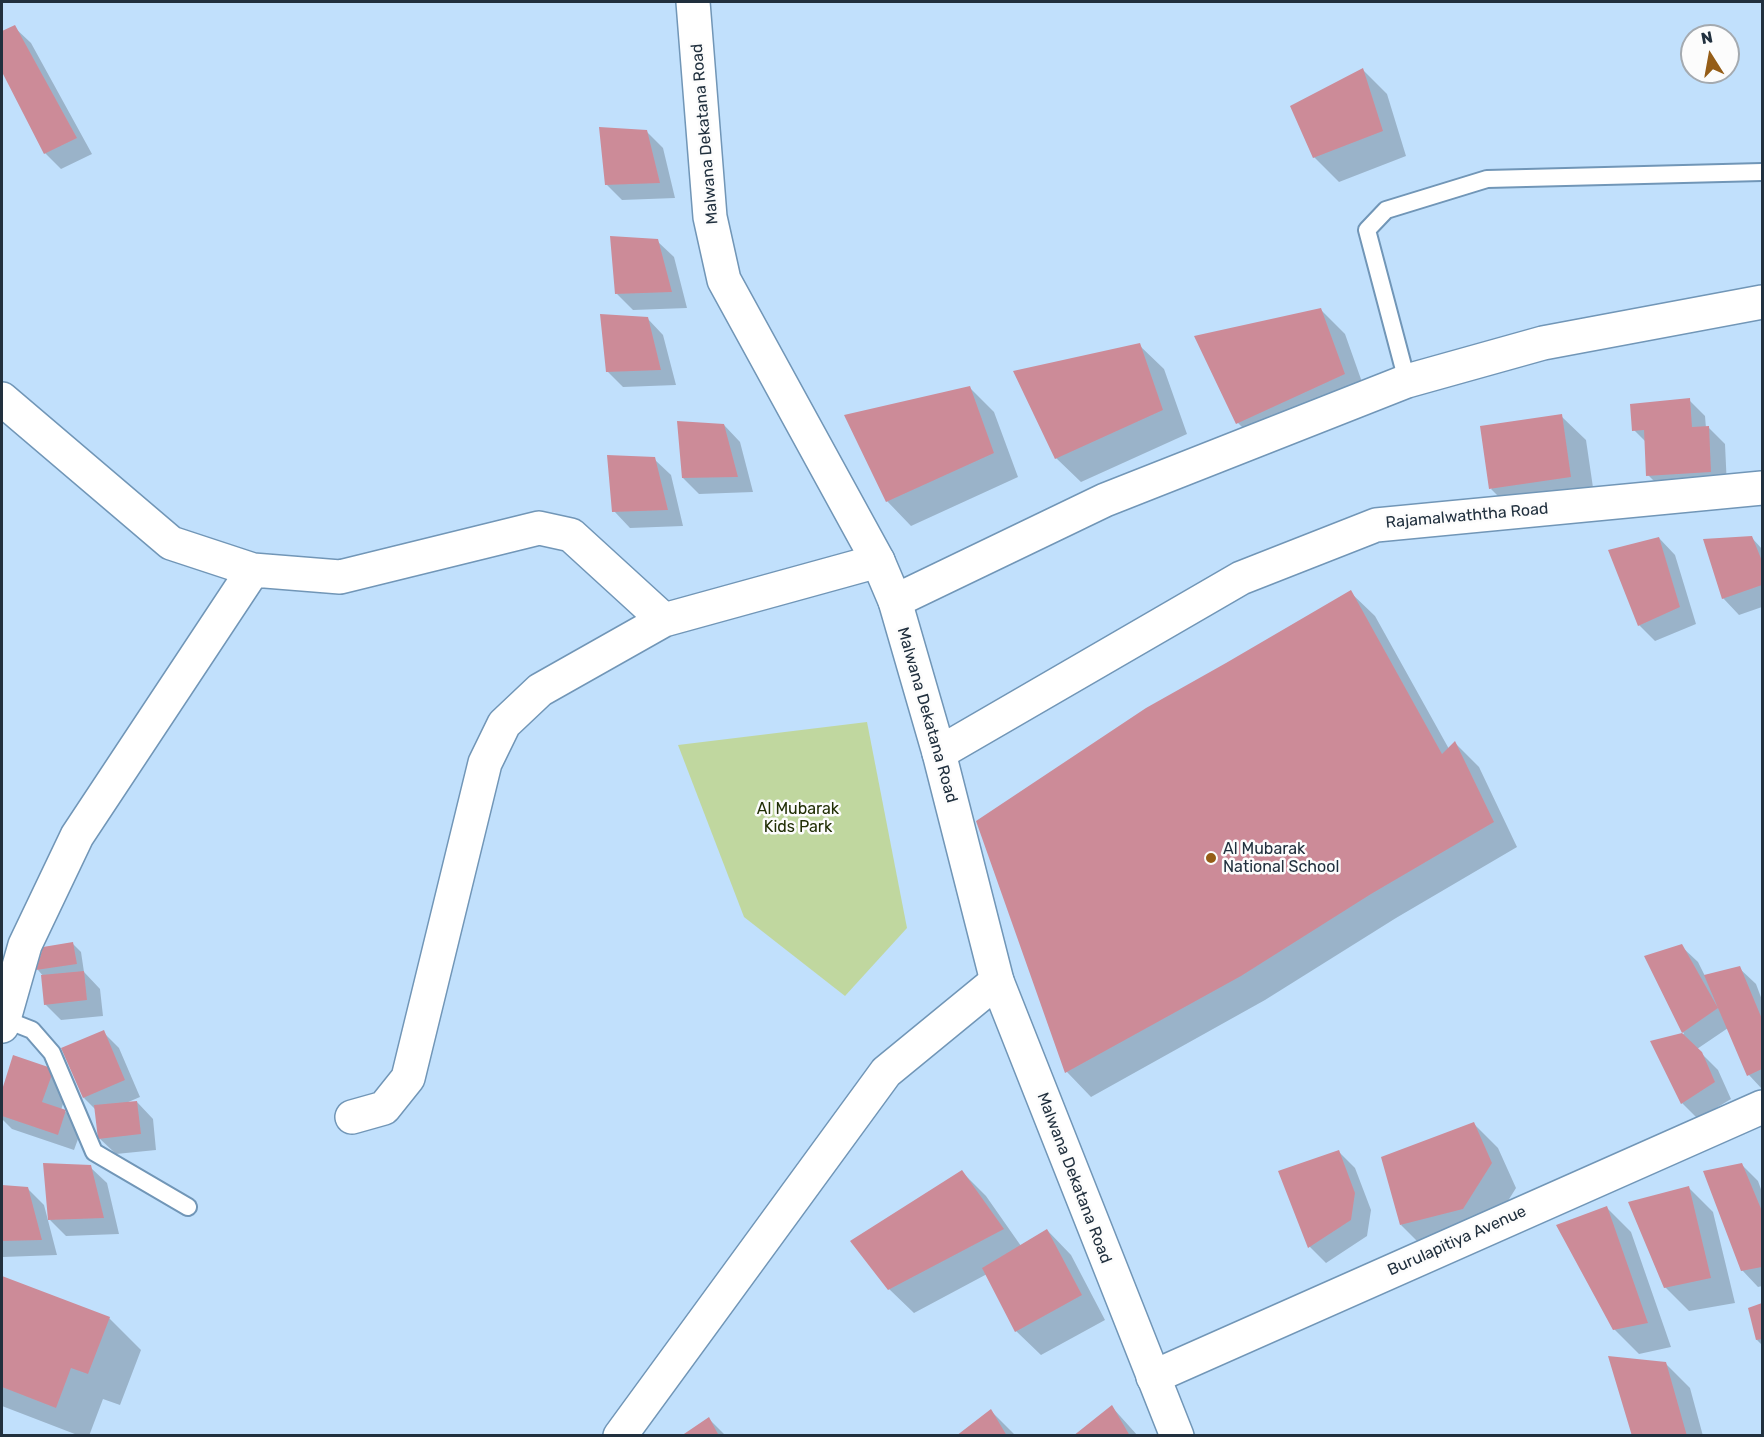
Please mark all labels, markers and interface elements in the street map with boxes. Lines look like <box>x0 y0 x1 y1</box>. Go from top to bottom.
north arrow <box>1680 24 1740 84</box>
text: N <box>1699 27 1714 48</box>
street label: Malwana Dekatana Road <box>688 43 722 225</box>
street label: Rajamalwaththa Road <box>1385 499 1549 533</box>
street label: Malwana Dekatana Road <box>893 625 961 805</box>
park label: Al Mubarak Kids Park <box>757 799 839 837</box>
place label: Al Mubarak National School <box>1223 839 1339 877</box>
marker: Al Mubarak National School <box>1204 851 1218 865</box>
street label: Malwana Dekatana Road <box>1033 1090 1115 1266</box>
street label: Burulapitiya Avenue <box>1385 1202 1529 1280</box>

